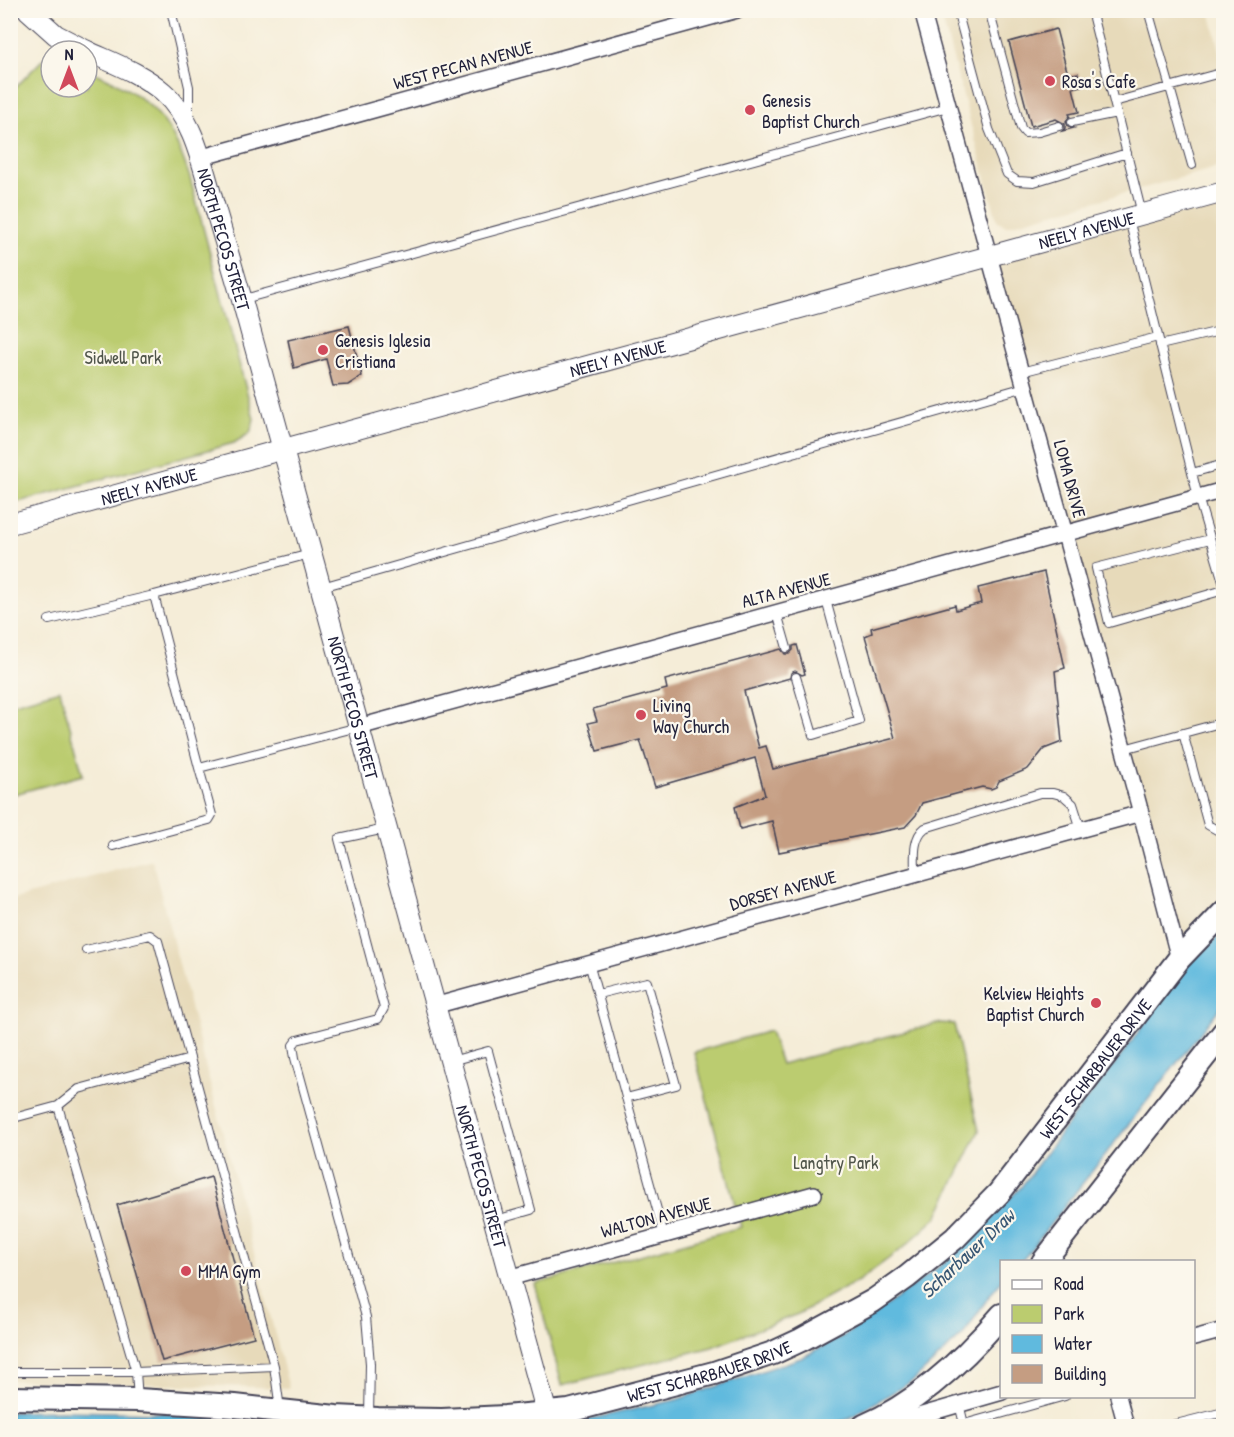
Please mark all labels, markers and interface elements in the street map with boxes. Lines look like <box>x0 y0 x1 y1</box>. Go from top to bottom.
street label: WEST PECAN AVENUE <box>391 34 535 96</box>
north arrow <box>39 39 99 99</box>
text: N <box>65 43 74 65</box>
place label: Rosa's Cafe <box>1062 69 1136 94</box>
marker: Rosa's Cafe <box>1043 74 1057 88</box>
place label: Genesis Baptist Church <box>762 88 860 134</box>
marker: Genesis Baptist Church <box>743 103 757 117</box>
street label: NORTH PECOS STREET <box>192 165 257 314</box>
street label: NEELY AVENUE <box>1036 205 1137 255</box>
place label: Genesis Iglesia Cristiana <box>335 328 430 374</box>
street label: NEELY AVENUE <box>567 333 669 383</box>
marker: Genesis Iglesia Cristiana <box>316 343 330 357</box>
park label: Sidwell Park <box>85 345 162 370</box>
street label: LOMA DRIVE <box>1048 437 1092 521</box>
street label: NEELY AVENUE <box>98 461 200 511</box>
street label: ALTA AVENUE <box>739 566 833 614</box>
street label: NORTH PECOS STREET <box>322 633 385 782</box>
place label: Living Way Church <box>653 693 729 739</box>
marker: Living Way Church <box>634 708 648 722</box>
street label: DORSEY AVENUE <box>727 864 839 916</box>
place label: Kelview Heights Baptist Church <box>983 981 1084 1027</box>
street label: WEST SCHARBAUER DRIVE <box>1033 993 1157 1143</box>
marker: Kelview Heights Baptist Church <box>1089 996 1103 1010</box>
street label: NORTH PECOS STREET <box>450 1102 514 1251</box>
park label: Langtry Park <box>794 1150 879 1175</box>
street label: WALTON AVENUE <box>598 1190 714 1244</box>
water label: Scharbauer Draw <box>914 1201 1021 1304</box>
place label: MMA Gym <box>198 1259 261 1284</box>
legend <box>1000 1260 1195 1398</box>
marker: MMA Gym <box>179 1264 193 1278</box>
text: Road <box>1054 1271 1084 1296</box>
text: Park <box>1054 1301 1085 1326</box>
text: Water <box>1054 1331 1092 1356</box>
street label: WEST SCHARBAUER DRIVE <box>624 1334 795 1408</box>
text: Building <box>1054 1361 1106 1386</box>

